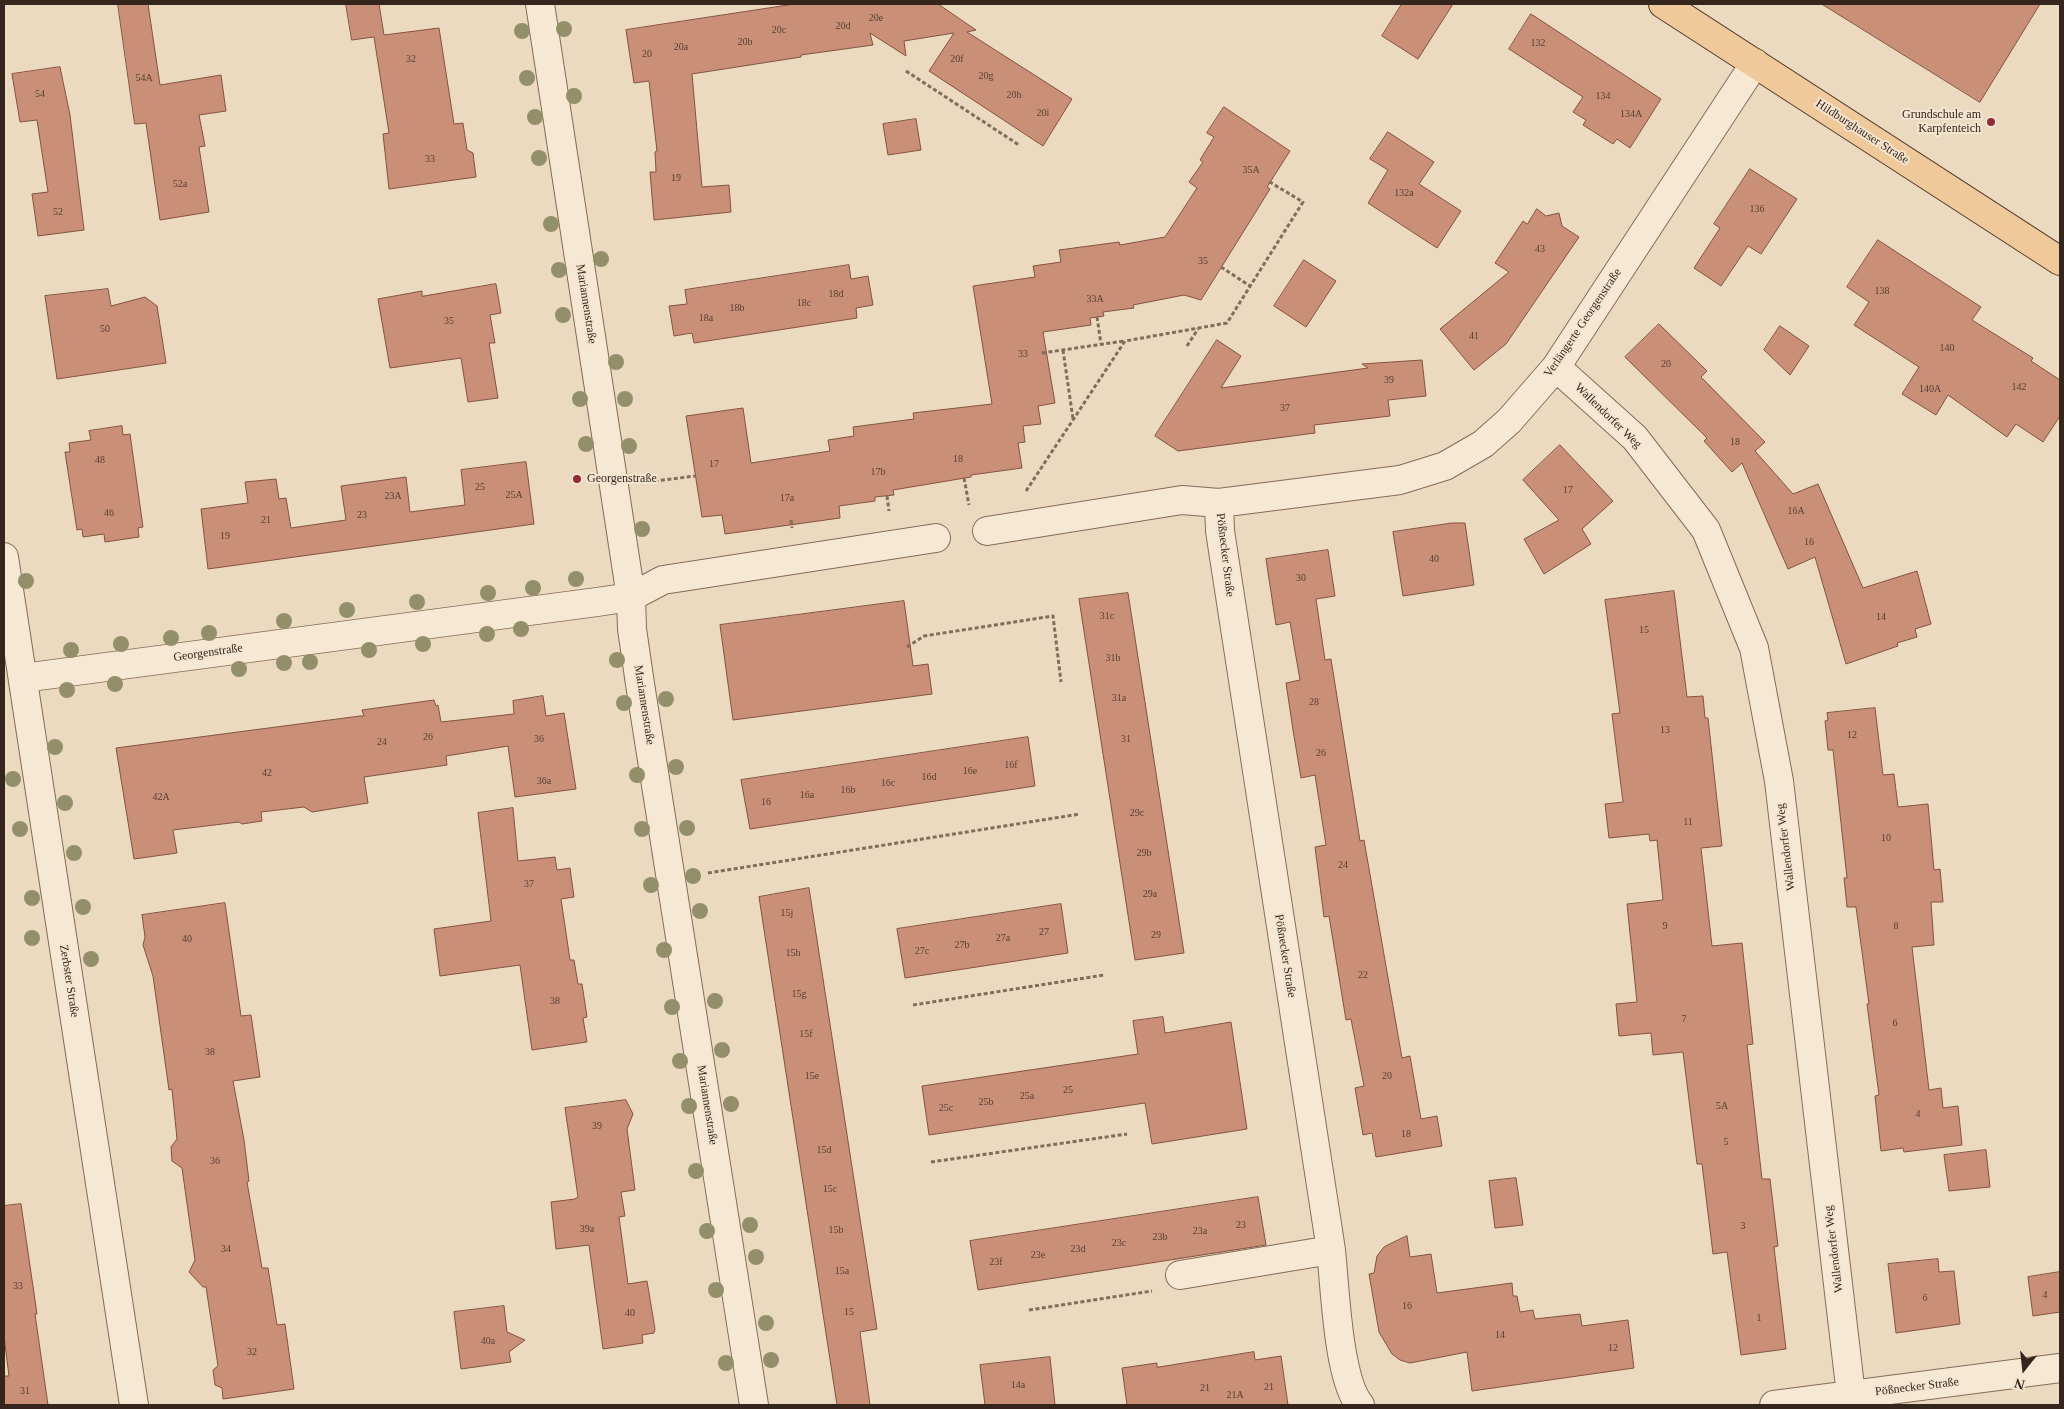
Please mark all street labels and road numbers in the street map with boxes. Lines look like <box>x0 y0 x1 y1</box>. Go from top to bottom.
street label: Hildburghauser Straße <box>1813 97 1911 167</box>
street label: Mariannenstraße <box>573 263 599 345</box>
street label: Verlängerte Georgenstraße <box>1541 266 1625 380</box>
street label: Wallendorfer Weg <box>1571 380 1645 452</box>
street label: Pößnecker Straße <box>1213 512 1237 598</box>
street label: Georgenstraße <box>172 641 244 665</box>
street label: Mariannenstraße <box>631 664 657 746</box>
street label: Wallendorfer Weg <box>1774 803 1798 891</box>
street label: Pößnecker Straße <box>1271 913 1299 999</box>
street label: Zerbster Straße <box>56 944 82 1018</box>
street label: Mariannenstraße <box>694 1064 720 1146</box>
street label: Wallendorfer Weg <box>1822 1205 1846 1293</box>
street label: Pößnecker Straße <box>1874 1375 1960 1399</box>

